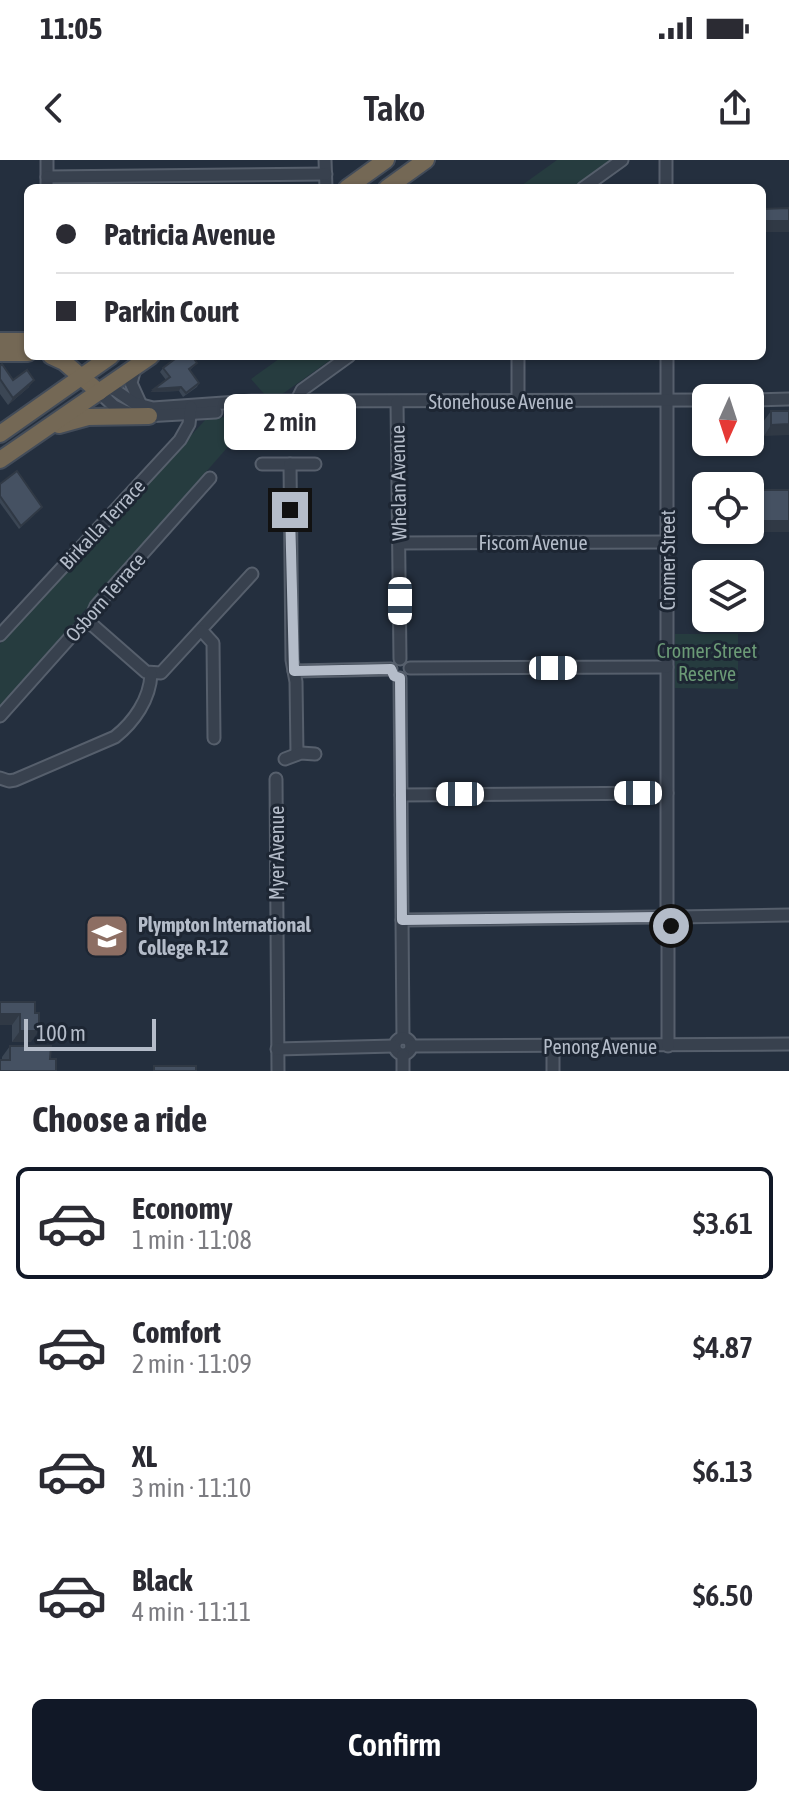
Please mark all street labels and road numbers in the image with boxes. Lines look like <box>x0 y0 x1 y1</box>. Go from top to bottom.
street label: Stonehouse Avenue <box>428 390 574 413</box>
street label: Whelan Avenue <box>385 425 411 541</box>
street label: Birkalla Terrace <box>55 474 149 574</box>
street label: Cromer Street <box>656 510 679 610</box>
street label: Fiscom Avenue <box>478 531 588 554</box>
street label: Osborn Terrace <box>60 548 150 646</box>
street label: Myer Avenue <box>265 806 288 900</box>
street label: Penong Avenue <box>543 1035 657 1058</box>

